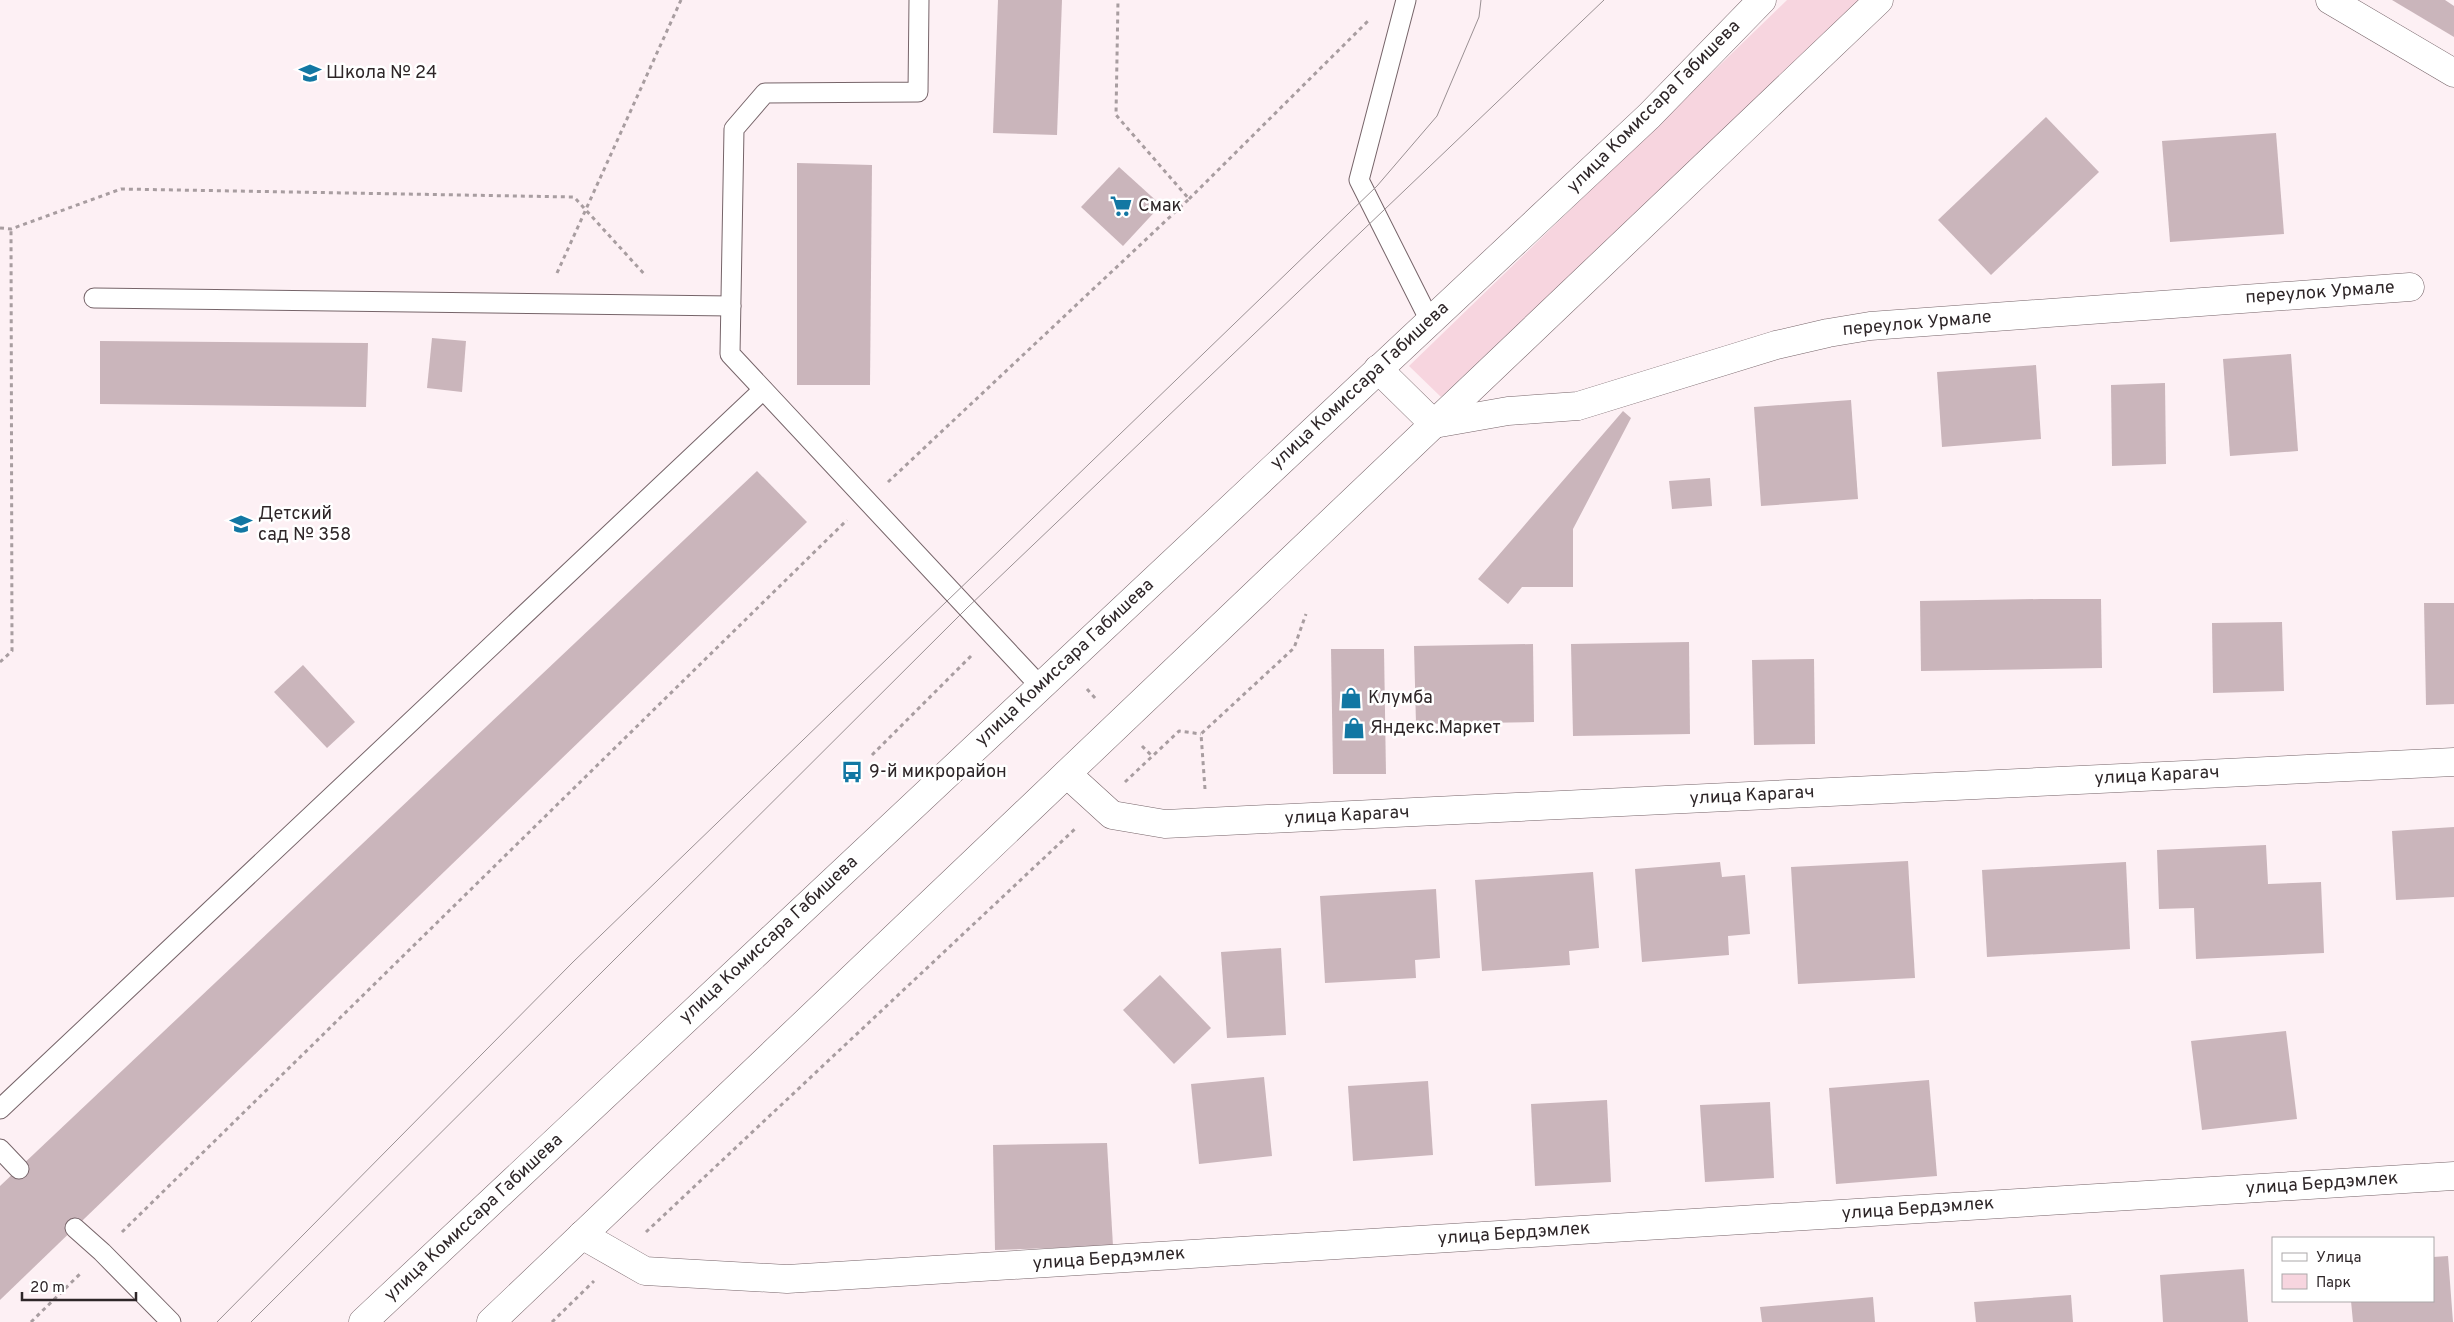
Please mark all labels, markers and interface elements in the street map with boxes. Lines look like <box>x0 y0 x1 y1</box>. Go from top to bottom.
street label: улица Комиссара Габишева <box>1562 15 1746 199</box>
school or university icon: Школа № 24 <box>297 60 323 86</box>
place label: Школа № 24 <box>326 62 437 85</box>
supermarket icon: Смак <box>1108 193 1134 219</box>
place label: Смак <box>1138 195 1182 218</box>
street label: переулок Урмале <box>2245 276 2395 310</box>
street label: улица Комиссара Габишева <box>1266 297 1454 475</box>
street label: переулок Урмале <box>1842 306 1992 342</box>
place label: Детский сад № 358 <box>258 503 351 547</box>
school or university icon: Детский сад № 358 <box>228 511 254 537</box>
street label: улица Комиссара Габишева <box>971 574 1159 752</box>
shop icon: Клумба <box>1338 685 1364 711</box>
place label: Клумба <box>1368 687 1433 710</box>
shop icon: Яндекс.Маркет <box>1341 715 1367 741</box>
place label: Яндекс.Маркет <box>1370 717 1501 740</box>
bus stop icon: 9-й микрорайон <box>839 759 865 785</box>
place label: 9-й микрорайон <box>869 761 1007 784</box>
street label: улица Карагач <box>2094 761 2220 791</box>
street label: улица Карагач <box>1689 781 1815 811</box>
street label: улица Карагач <box>1284 801 1410 831</box>
street label: улица Комиссара Габишева <box>675 851 863 1029</box>
street label: улица Комиссара Габишева <box>380 1129 568 1307</box>
street label: улица Бердэмлек <box>2245 1167 2399 1201</box>
street label: улица Бердэмлек <box>1841 1192 1995 1226</box>
street label: улица Бердэмлек <box>1437 1217 1591 1251</box>
legend <box>2272 1237 2434 1302</box>
street label: улица Бердэмлек <box>1032 1242 1186 1276</box>
text: Улица <box>2316 1249 2361 1268</box>
scale bar <box>22 1270 136 1302</box>
text: Парк <box>2316 1274 2351 1293</box>
text: 20 m <box>30 1279 65 1298</box>

